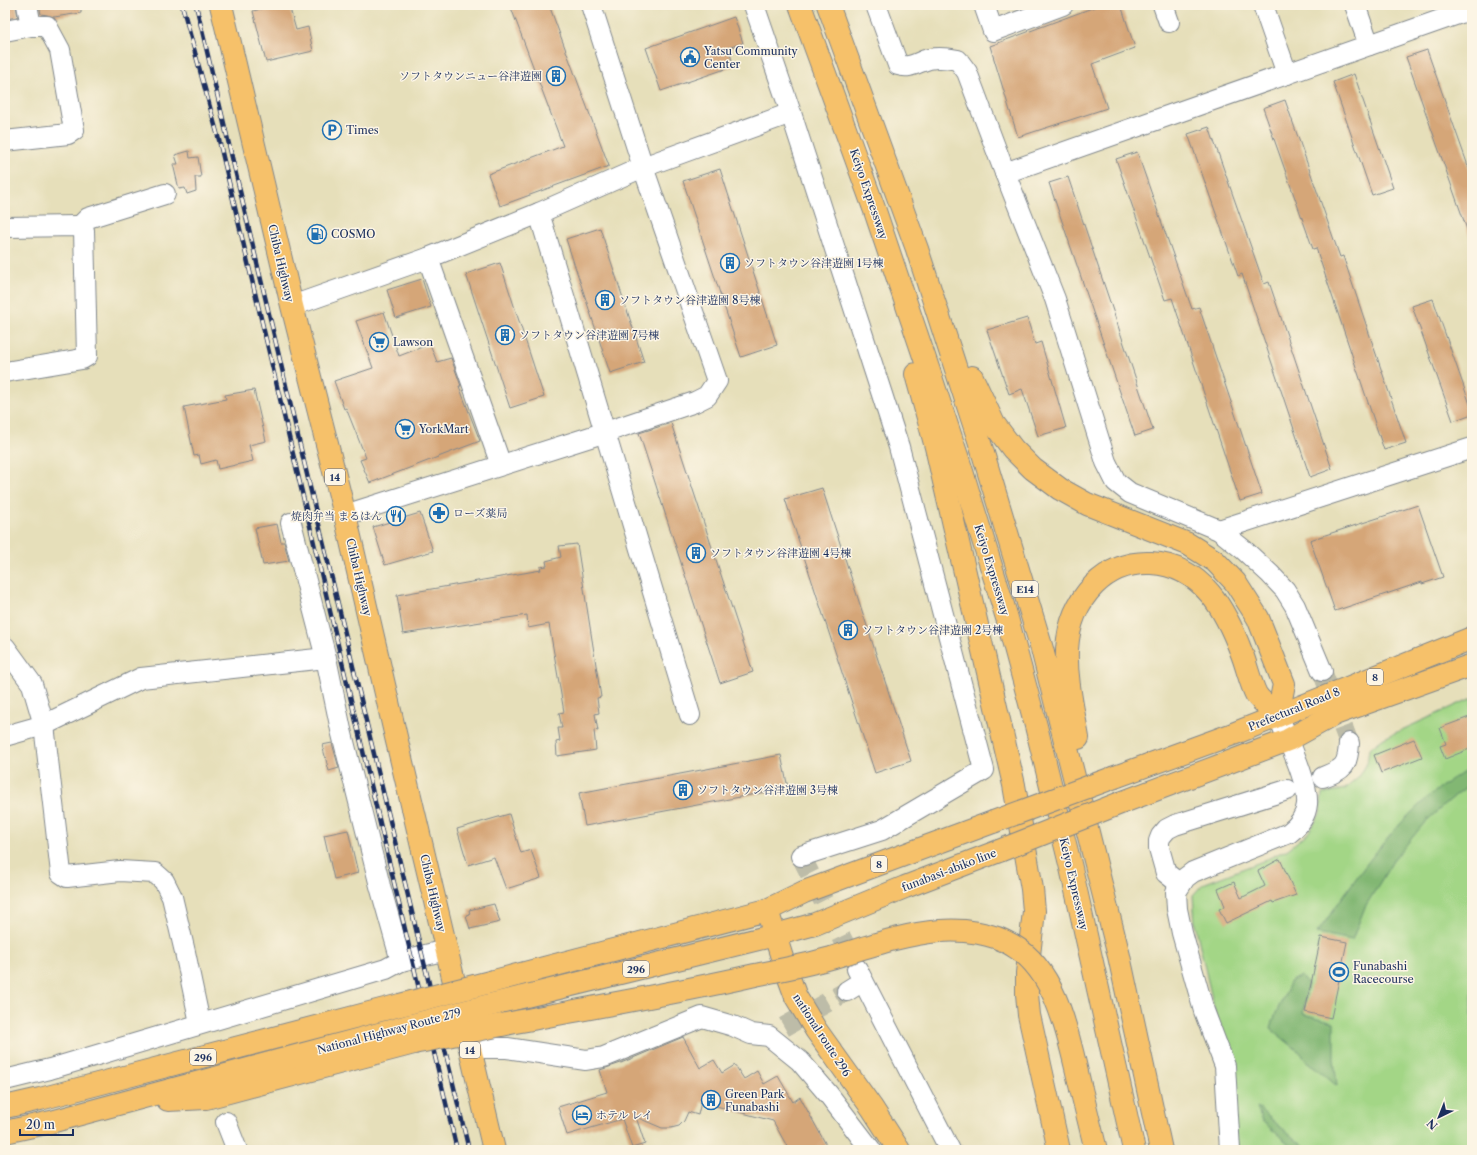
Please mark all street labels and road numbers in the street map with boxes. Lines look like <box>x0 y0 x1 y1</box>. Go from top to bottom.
street label: Keiyo Expressway <box>847 147 891 242</box>
street label: Chiba Highway <box>265 223 297 304</box>
road number: 14 <box>325 469 345 485</box>
street label: Keiyo Expressway <box>971 523 1013 618</box>
street label: Chiba Highway <box>343 537 375 618</box>
road number: E14 <box>1012 581 1038 597</box>
road number: 8 <box>1367 669 1383 685</box>
street label: Prefectural Road 8 <box>1246 684 1342 734</box>
street label: Keiyo Expressway <box>1057 836 1092 932</box>
street label: funabasi-abiko line <box>900 846 998 894</box>
street label: Chiba Highway <box>417 853 449 934</box>
road number: 8 <box>871 856 887 872</box>
road number: 296 <box>623 961 649 977</box>
street label: national route 296 <box>790 991 854 1079</box>
street label: National Highway Route 279 <box>316 1005 462 1057</box>
road number: 14 <box>460 1042 480 1058</box>
road number: 296 <box>190 1049 216 1065</box>

